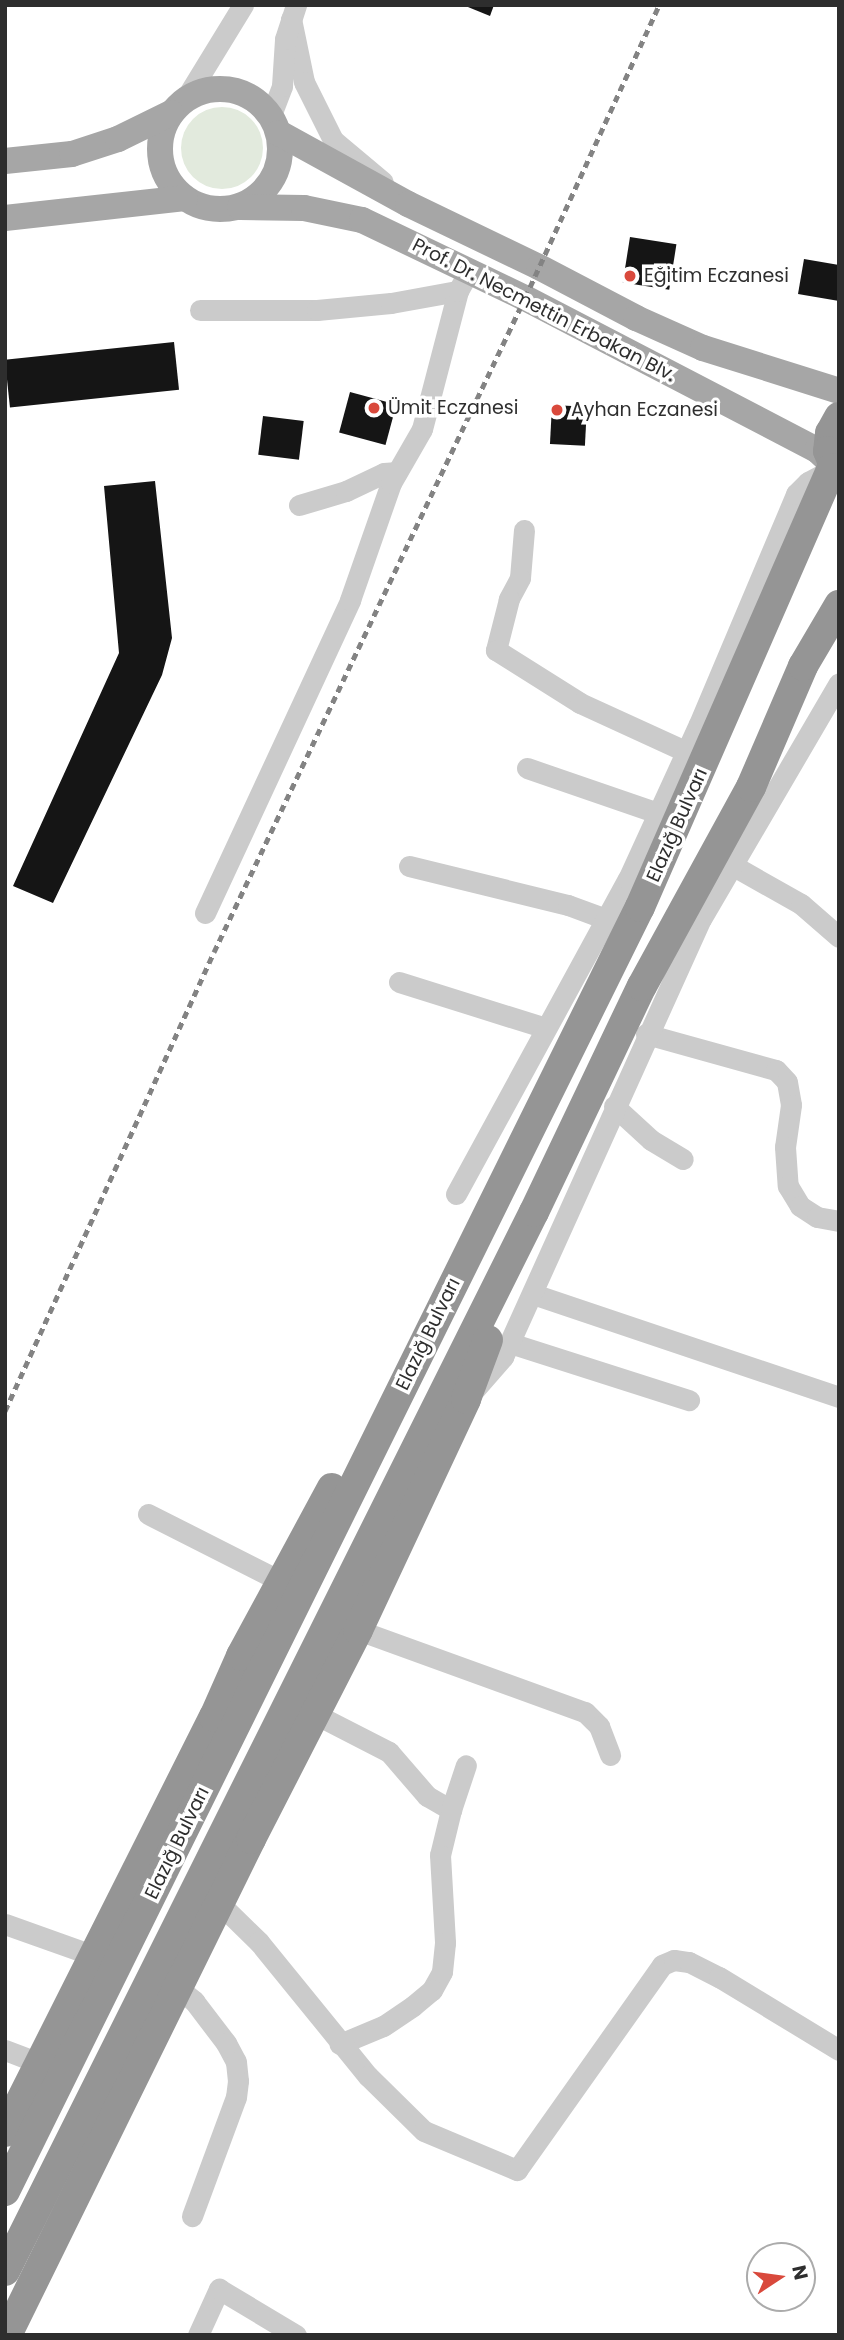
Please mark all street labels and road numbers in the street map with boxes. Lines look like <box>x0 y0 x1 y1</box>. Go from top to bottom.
street label: Prof. Dr. Necmettin Erbakan Blv. <box>409 234 679 386</box>
street label: Elazığ Bulvarı <box>642 765 712 885</box>
street label: Elazığ Bulvarı <box>391 1274 465 1394</box>
street label: Elazığ Bulvarı <box>140 1783 214 1903</box>

